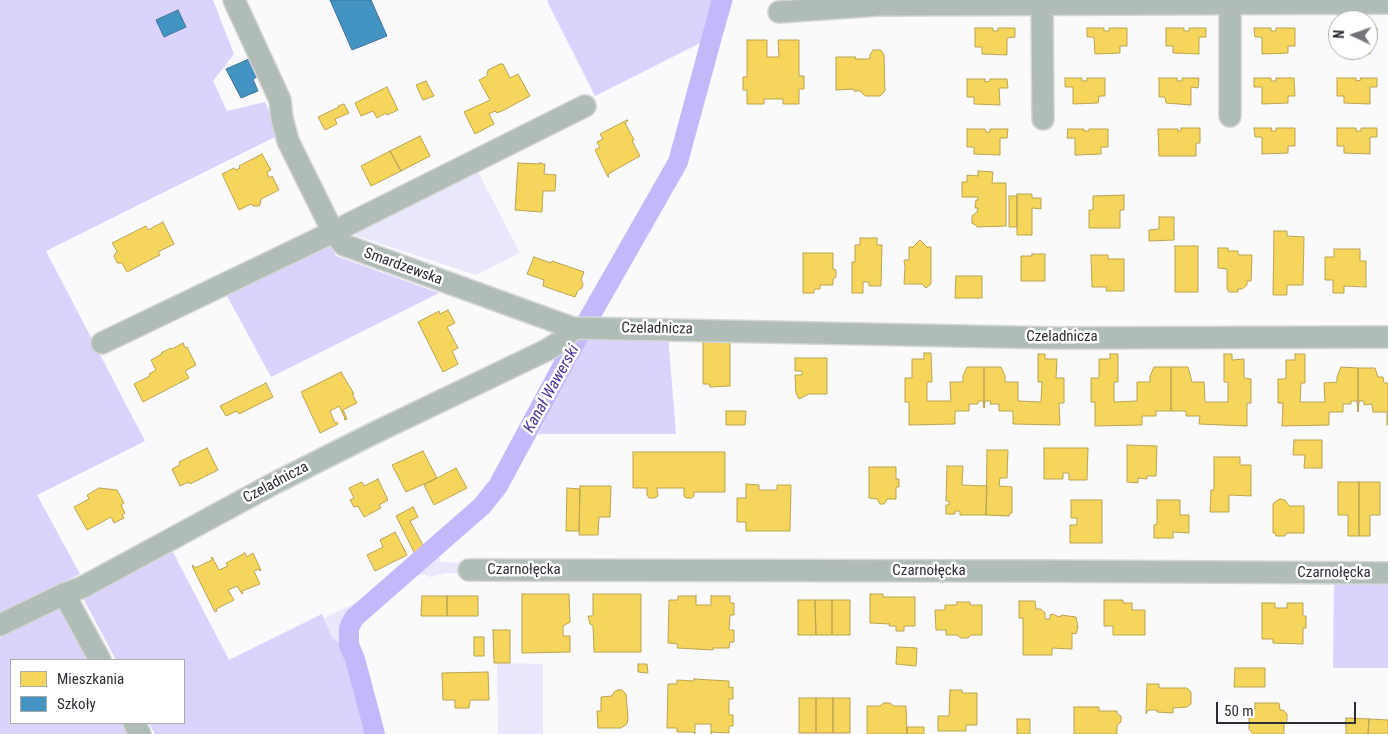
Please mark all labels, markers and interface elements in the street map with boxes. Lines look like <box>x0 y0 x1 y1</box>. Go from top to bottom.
north arrow <box>1328 10 1378 60</box>
text: N <box>1331 30 1347 39</box>
street label: Smardzewska <box>361 244 445 290</box>
street label: Czeladnicza <box>621 319 693 339</box>
street label: Czeladnicza <box>1026 328 1098 346</box>
water label: Kanał Wawerski <box>520 342 584 436</box>
street label: Czeladnicza <box>240 458 312 508</box>
street label: Czarnołęcka <box>487 561 561 579</box>
street label: Czarnołęcka <box>892 562 966 580</box>
street label: Czarnołęcka <box>1297 564 1371 582</box>
legend <box>10 659 185 724</box>
text: Mieszkania <box>57 670 124 688</box>
scale bar <box>1218 692 1358 724</box>
text: Szkoły <box>57 695 96 713</box>
text: 50 m <box>1224 702 1254 720</box>

